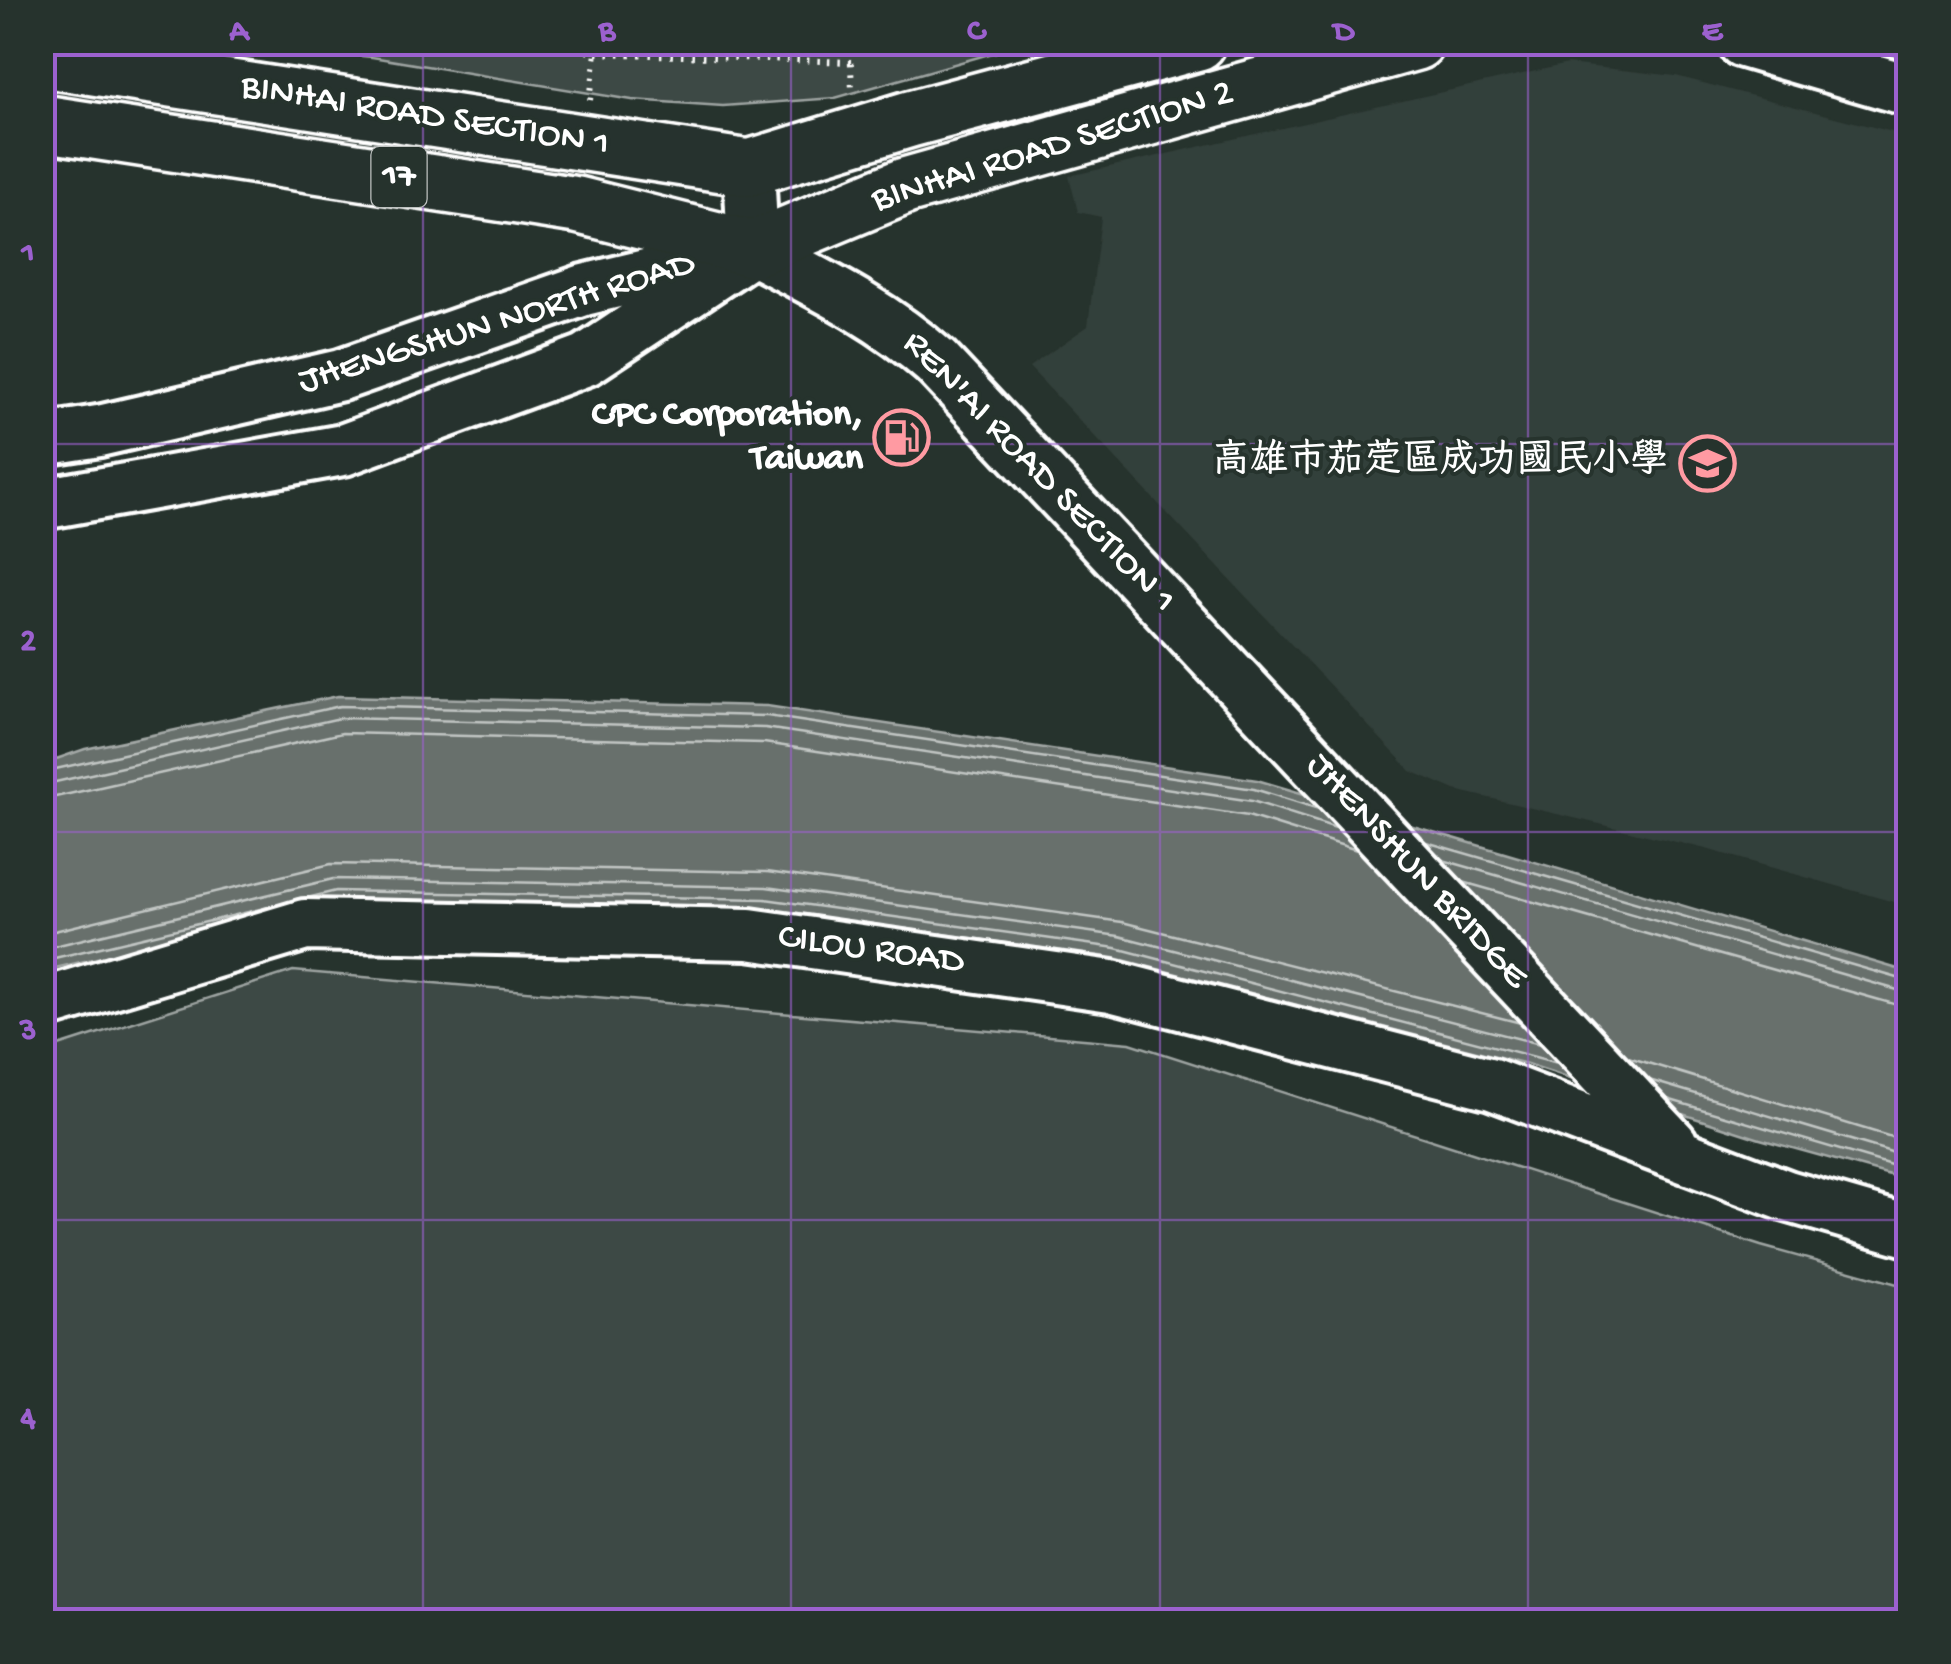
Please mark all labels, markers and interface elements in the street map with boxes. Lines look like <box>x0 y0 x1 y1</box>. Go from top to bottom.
text: A <box>229 14 251 52</box>
text: B <box>598 14 617 52</box>
text: C <box>967 14 987 52</box>
text: D <box>1331 14 1356 52</box>
text: E <box>1702 14 1724 52</box>
street label: BINHAI ROAD SECTION 1 <box>237 66 612 168</box>
street label: BINHAI ROAD SECTION 2 <box>866 72 1239 224</box>
road number: 17 <box>372 147 426 207</box>
text: 1 <box>21 236 34 274</box>
street label: JHENGSHUN NORTH ROAD <box>293 243 701 405</box>
street label: REN'AI ROAD SECTION 1 <box>892 323 1184 623</box>
place label: CPC Corporation, Taiwan <box>592 394 864 482</box>
fuel station icon: CPC Corporation, Taiwan <box>872 408 932 468</box>
school or university icon: 高雄市茄萣區成功國民小學 <box>1677 433 1737 493</box>
place label: 高雄市茄萣區成功國民小學 <box>1212 438 1668 485</box>
text: 2 <box>20 624 36 662</box>
street label: JHENSHUN BRIDGE <box>1295 745 1537 1000</box>
street label: CILOU ROAD <box>775 916 967 986</box>
text: 3 <box>19 1013 36 1051</box>
text: 4 <box>19 1401 36 1439</box>

